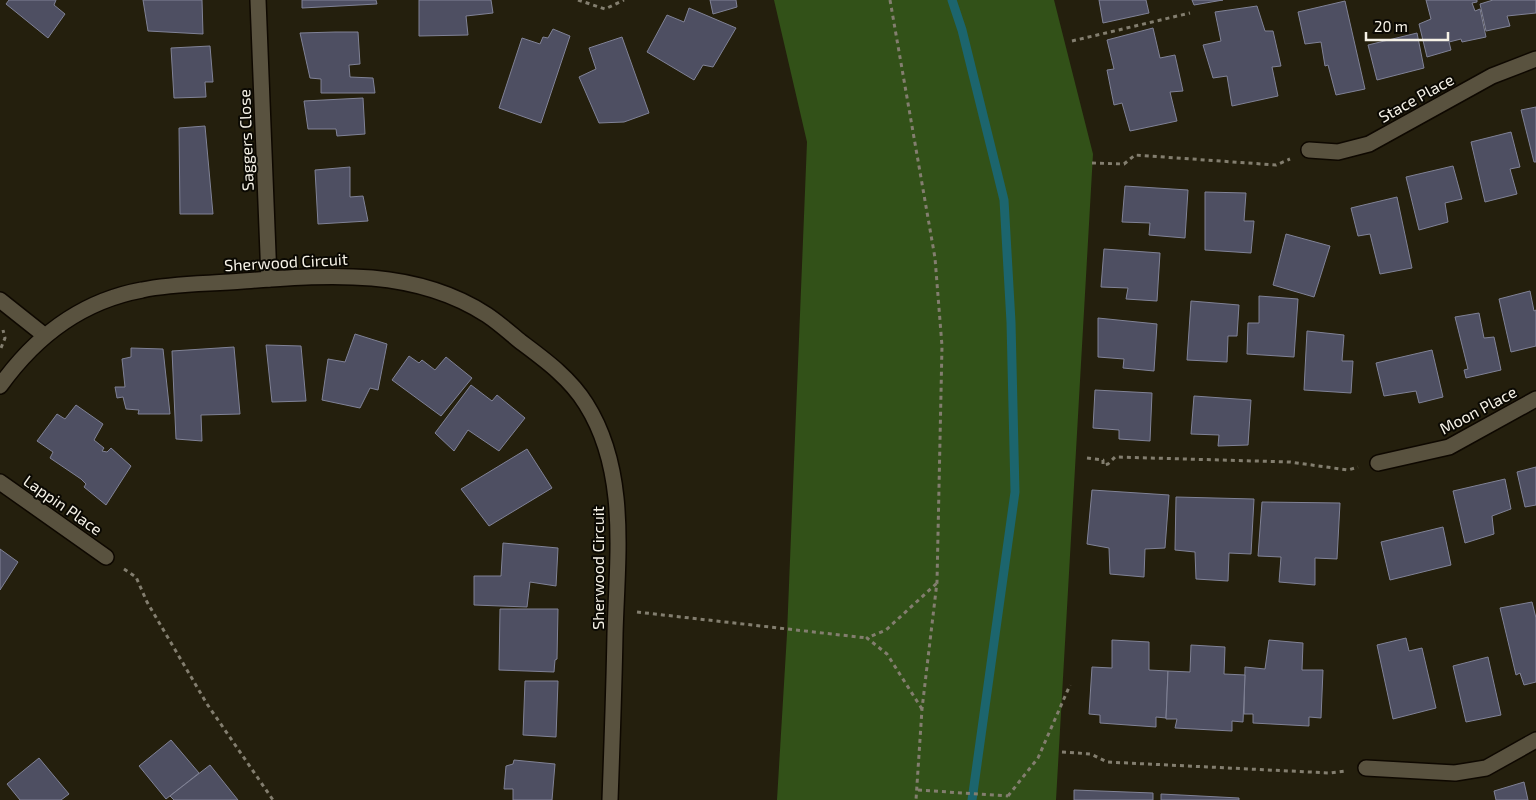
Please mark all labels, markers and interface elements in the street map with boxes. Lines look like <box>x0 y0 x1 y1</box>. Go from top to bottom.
scale bar <box>1366 10 1448 42</box>
text: 20 m <box>1374 17 1408 35</box>
street label: Stace Place <box>1375 69 1457 126</box>
street label: Saggers Close <box>234 89 257 191</box>
street label: Sherwood Circuit <box>224 249 348 274</box>
street label: Moon Place <box>1436 381 1519 438</box>
street label: Lappin Place <box>20 471 106 539</box>
street label: Sherwood Circuit <box>588 506 607 630</box>

